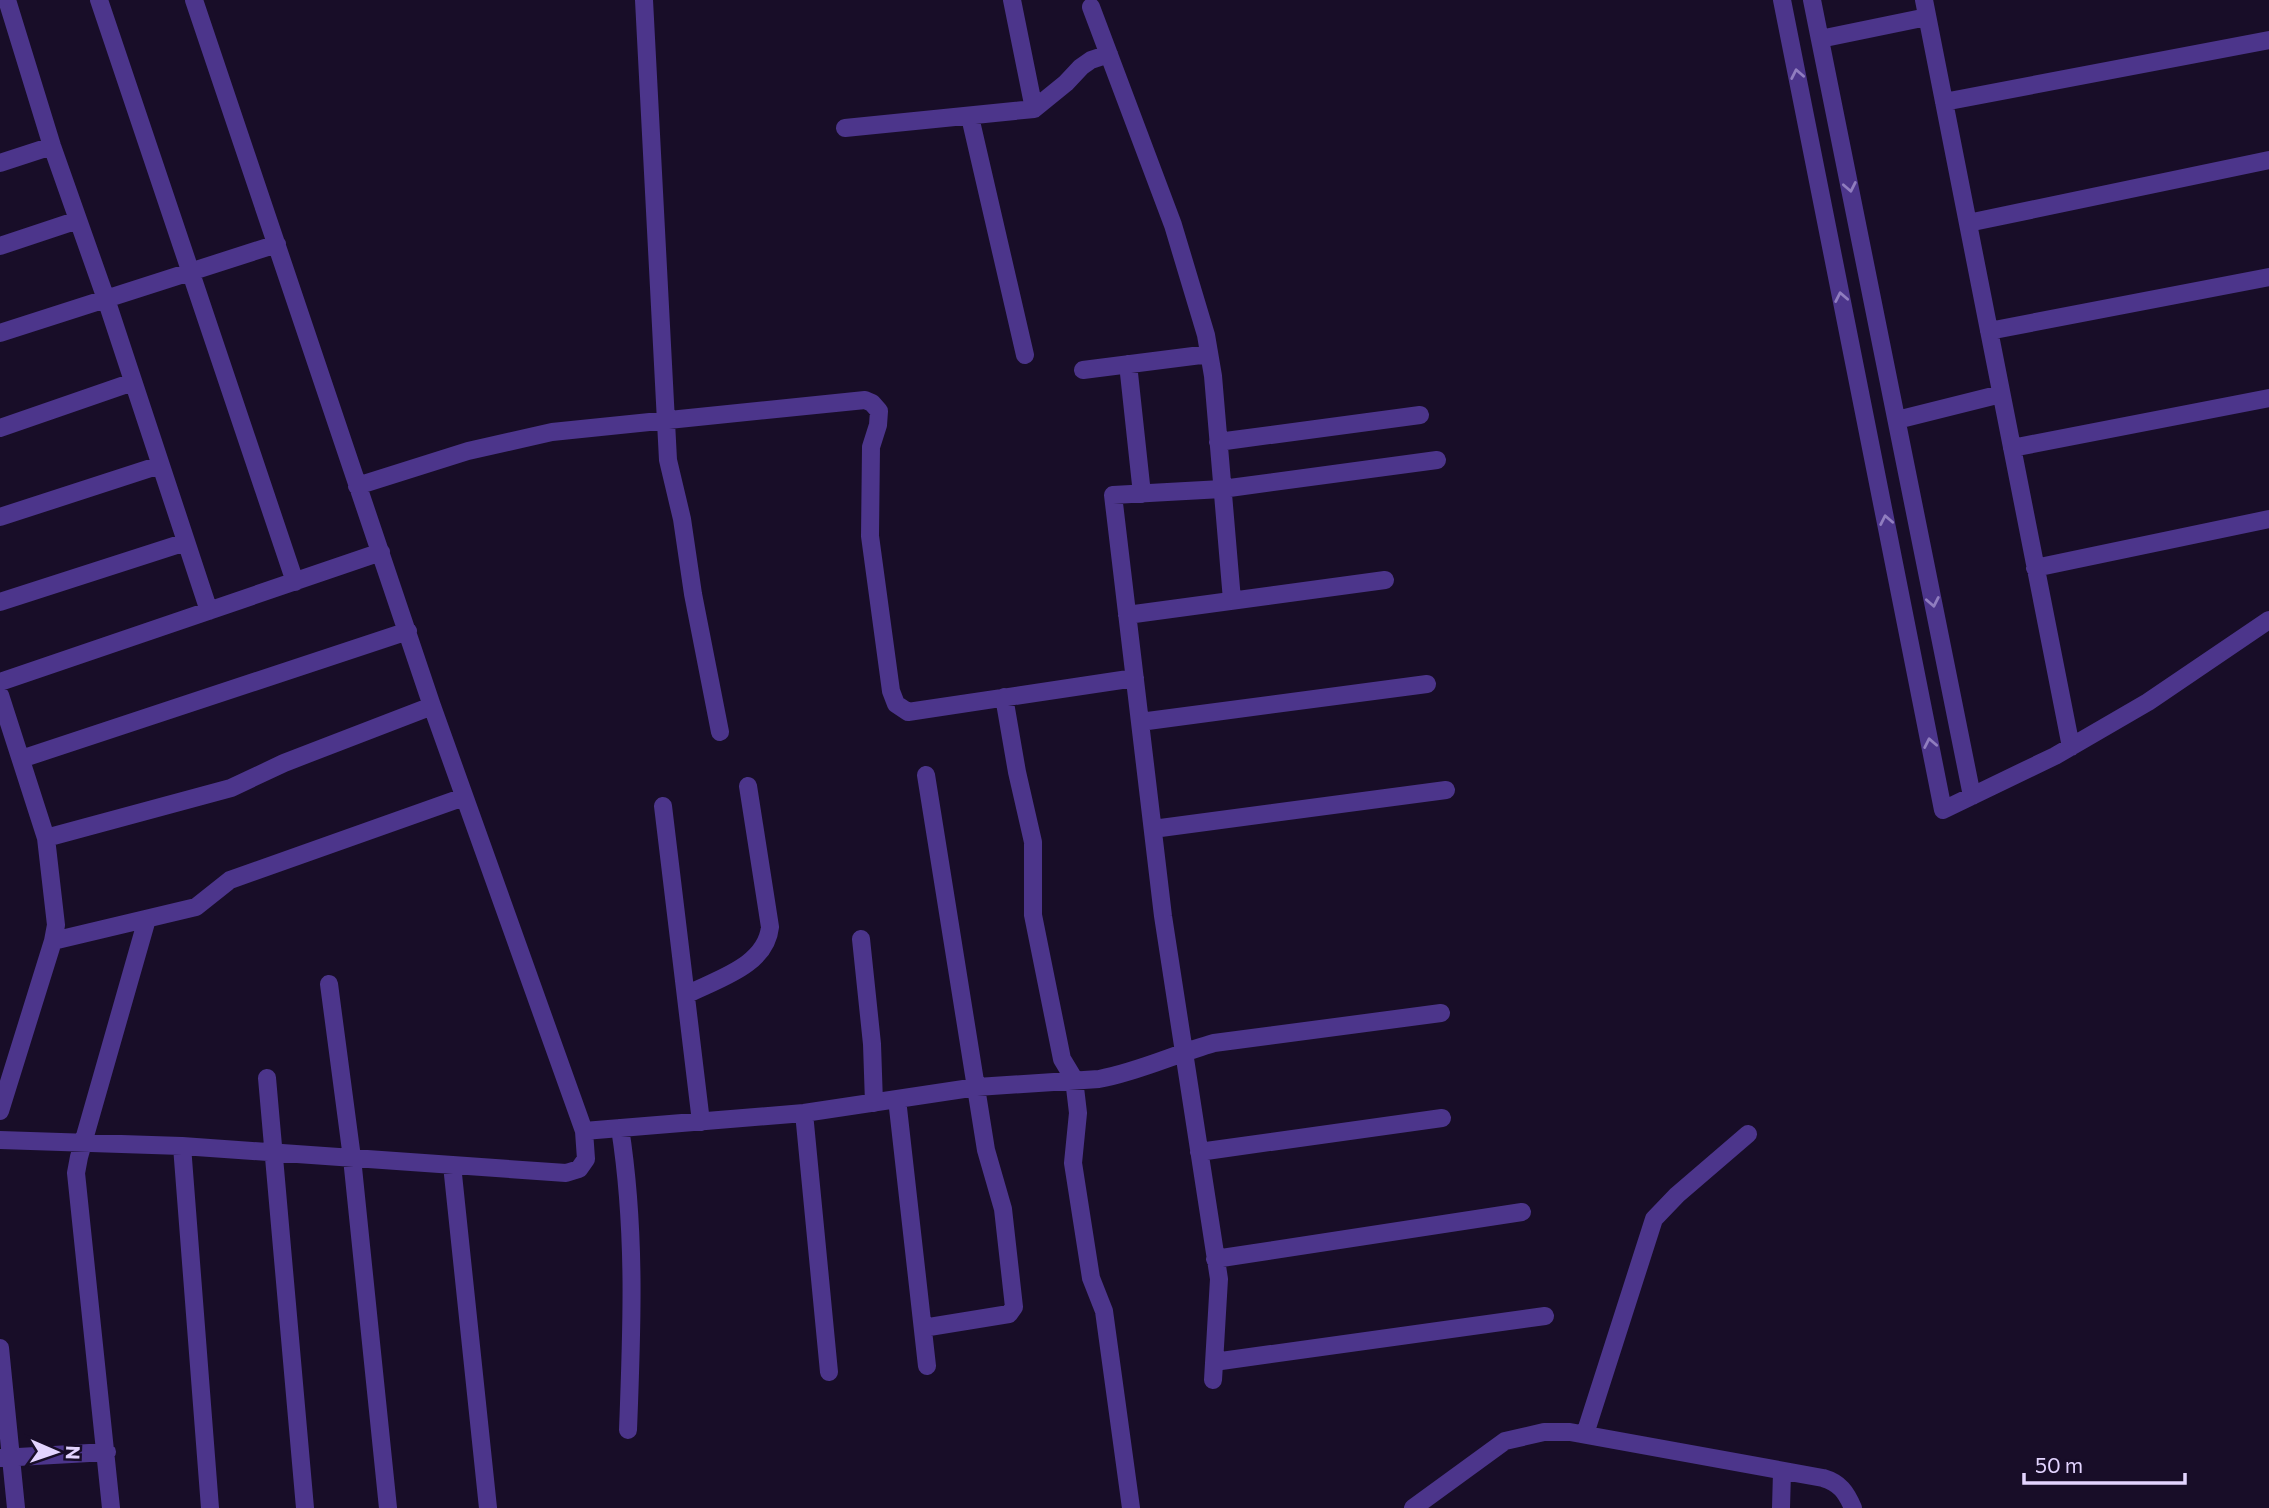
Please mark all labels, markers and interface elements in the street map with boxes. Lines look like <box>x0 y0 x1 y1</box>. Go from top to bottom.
one-way arrow <box>1790 68 1805 80</box>
one-way arrow <box>1841 181 1856 193</box>
one-way arrow <box>1834 291 1849 303</box>
one-way arrow <box>1879 514 1894 526</box>
one-way arrow <box>1925 596 1940 608</box>
one-way arrow <box>1923 737 1938 749</box>
north arrow <box>21 1417 91 1487</box>
scale bar <box>2024 1442 2185 1486</box>
text: N <box>62 1445 85 1460</box>
text: 50 m <box>2035 1452 2083 1477</box>

